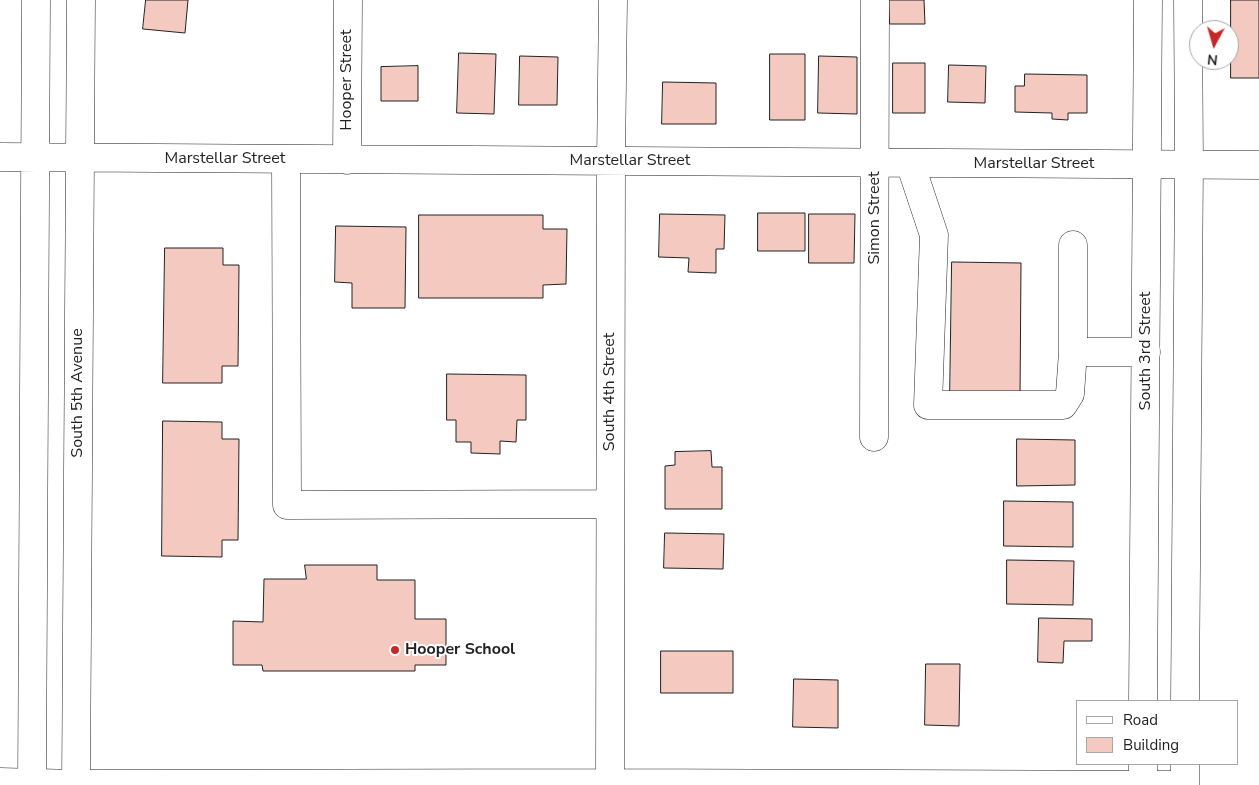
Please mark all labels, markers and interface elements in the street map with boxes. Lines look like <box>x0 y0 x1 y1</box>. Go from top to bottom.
north arrow <box>1189 20 1239 70</box>
street label: Hooper Street <box>337 29 357 131</box>
text: N <box>1206 49 1219 69</box>
street label: Marstellar Street <box>165 149 285 169</box>
street label: Marstellar Street <box>570 151 690 171</box>
street label: Marstellar Street <box>974 154 1094 174</box>
street label: Simon Street <box>865 172 885 264</box>
street label: South 3rd Street <box>1136 292 1156 410</box>
street label: South 5th Avenue <box>68 328 88 458</box>
street label: South 4th Street <box>600 333 620 451</box>
place label: Hooper School <box>405 640 515 660</box>
marker: Hooper School <box>389 644 401 656</box>
legend <box>1076 700 1239 765</box>
text: Road <box>1123 710 1158 730</box>
text: Building <box>1123 735 1179 755</box>

